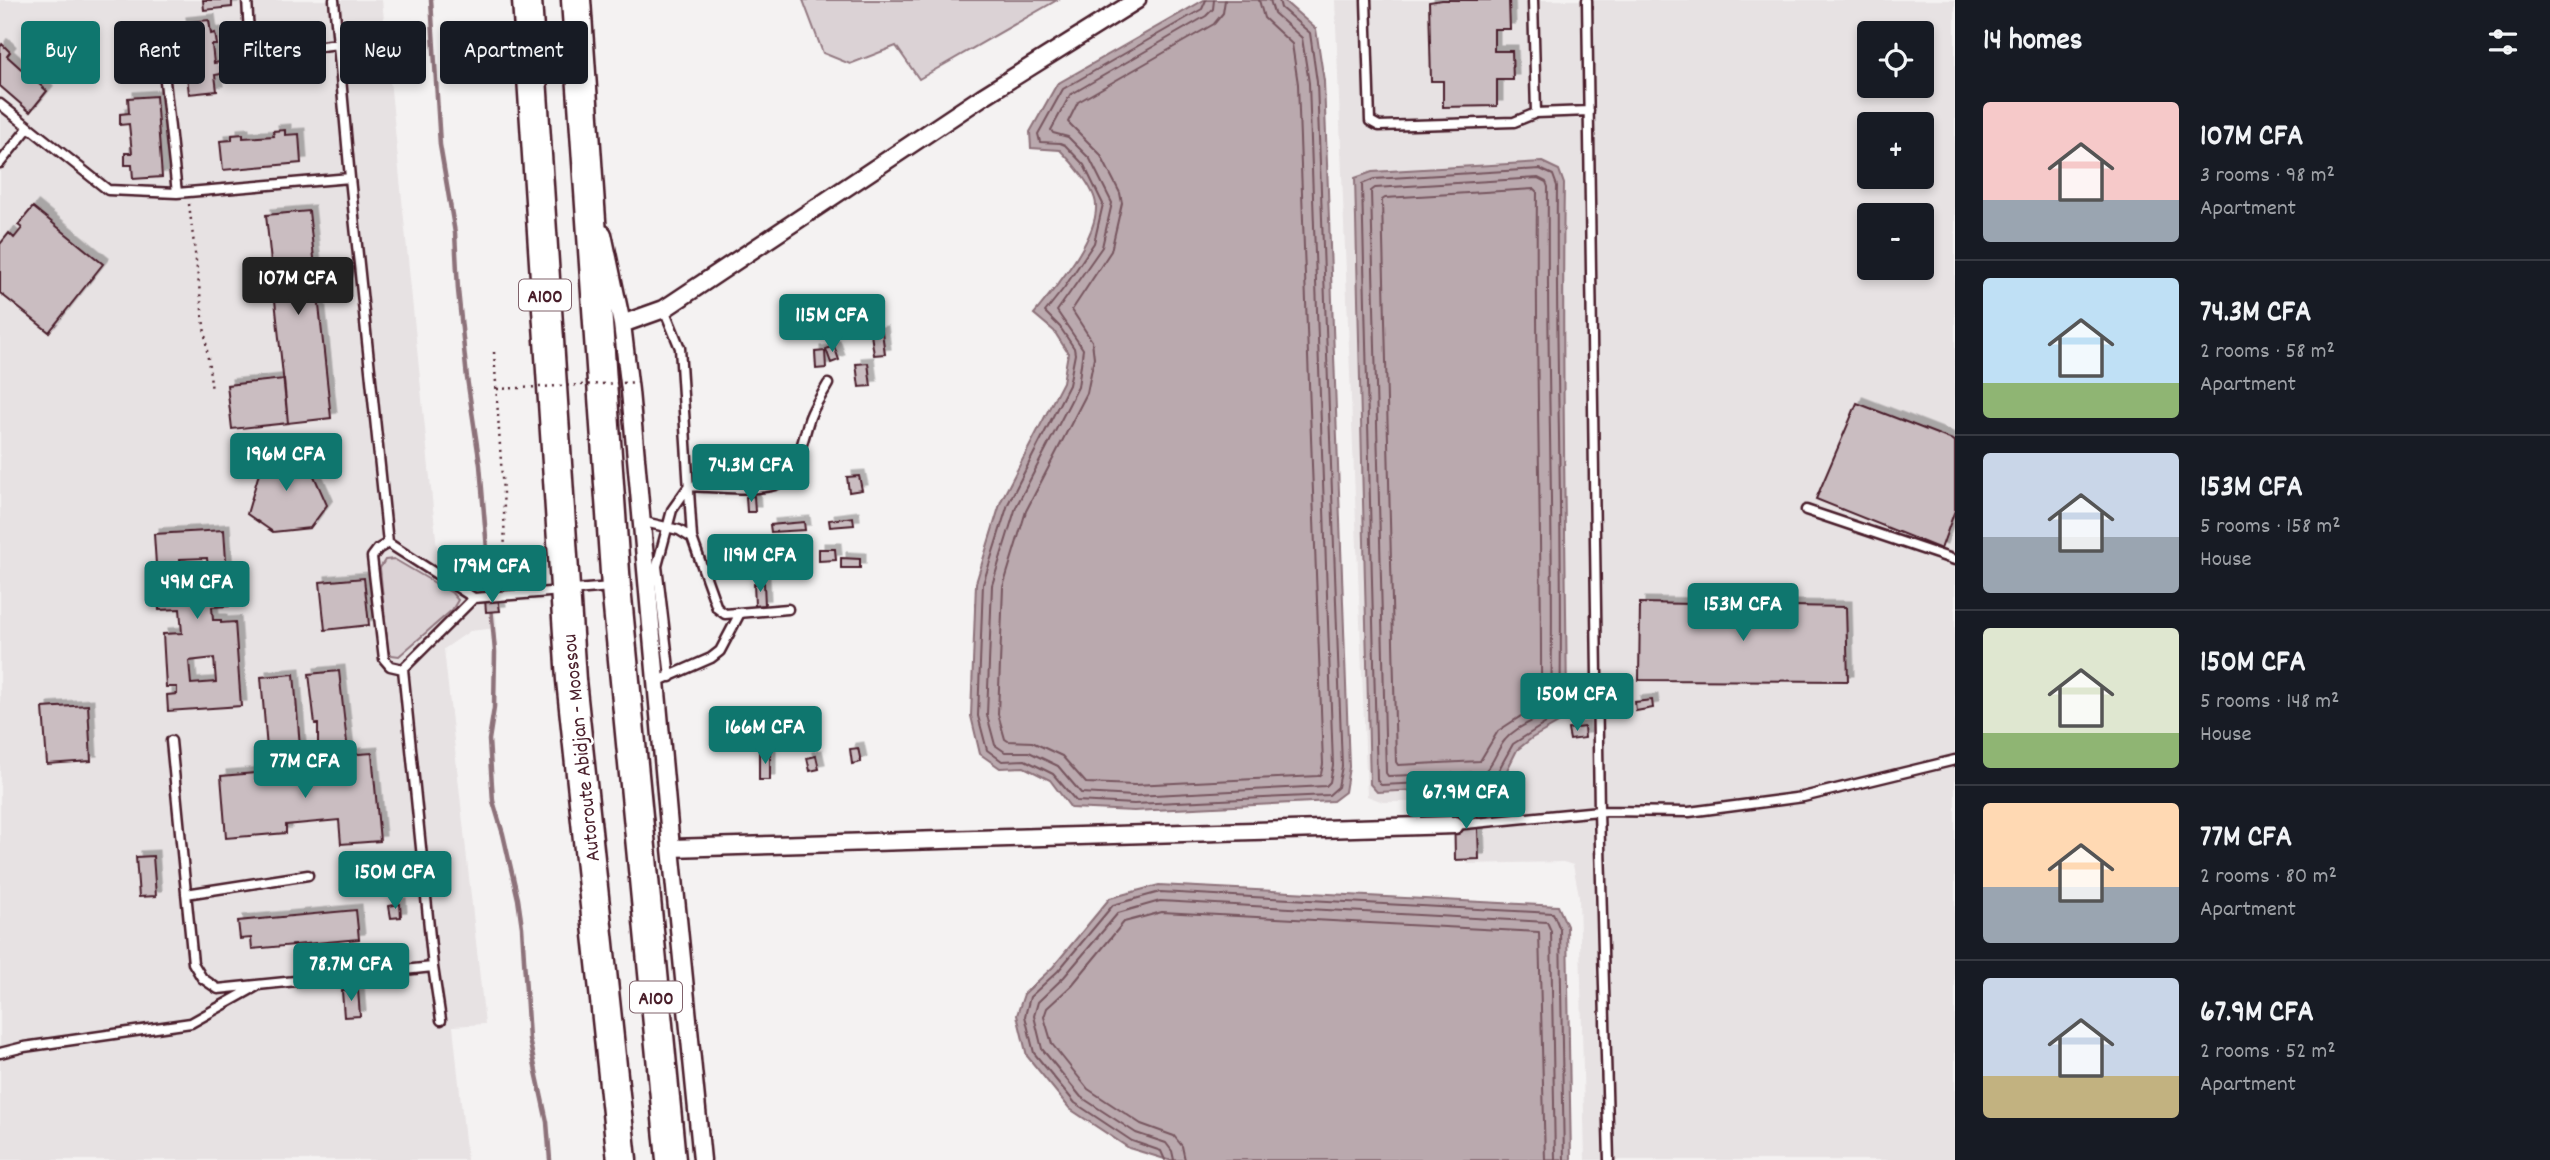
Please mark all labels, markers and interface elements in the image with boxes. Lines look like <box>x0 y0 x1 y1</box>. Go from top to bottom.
chip: Buy <box>21 21 100 84</box>
chip: Rent <box>114 21 205 84</box>
chip: Filters <box>219 21 326 84</box>
chip: New <box>340 21 426 84</box>
chip: Apartment <box>440 21 588 84</box>
map controls <box>1857 21 1934 280</box>
button: locate <box>1857 21 1934 98</box>
text: 14 homes <box>1983 21 2082 64</box>
icon: filters <box>2484 23 2522 61</box>
button: + <box>1857 112 1934 189</box>
text: 107M CFA <box>2200 117 2303 160</box>
icon: home <box>2039 130 2123 214</box>
text: 3 rooms · 98 m² <box>2200 160 2335 193</box>
text: Apartment <box>2200 193 2296 226</box>
button: − <box>1857 203 1934 280</box>
pin: 107M CFA <box>226 258 370 317</box>
text: 107M CFA <box>258 263 338 296</box>
road number: A100 <box>519 280 571 310</box>
text: 74.3M CFA <box>2200 293 2311 336</box>
pin: 115M CFA <box>760 294 904 354</box>
text: 115M CFA <box>795 300 869 333</box>
icon: home <box>2039 306 2123 390</box>
text: 2 rooms · 58 m² <box>2200 336 2335 369</box>
text: Apartment <box>2200 369 2296 402</box>
pin: 196M CFA <box>214 434 358 493</box>
text: 196M CFA <box>246 439 326 472</box>
pin: 74.3M CFA <box>671 444 831 504</box>
text: 74.3M CFA <box>708 450 794 483</box>
text: 153M CFA <box>2200 468 2303 511</box>
icon: home <box>2039 481 2123 565</box>
text: 5 rooms · 158 m² <box>2200 511 2341 544</box>
pin: 119M CFA <box>688 534 832 594</box>
text: 119M CFA <box>723 540 797 573</box>
text: House <box>2200 544 2252 577</box>
pin: 179M CFA <box>420 546 564 605</box>
text: 179M CFA <box>453 551 531 584</box>
pin: 49M CFA <box>132 562 262 621</box>
text: 49M CFA <box>160 567 234 600</box>
pin: 153M CFA <box>1671 584 1815 643</box>
text: 153M CFA <box>1704 589 1782 622</box>
street label: Autoroute Abidjan - Moossou <box>556 632 610 863</box>
text: 150M CFA <box>2200 643 2306 686</box>
icon: home <box>2039 656 2123 740</box>
pin: 150M CFA <box>1505 674 1649 733</box>
text: 150M CFA <box>1536 679 1618 712</box>
text: 5 rooms · 148 m² <box>2200 686 2339 719</box>
pin: 166M CFA <box>693 706 837 766</box>
text: 166M CFA <box>725 712 805 745</box>
text: House <box>2200 719 2252 752</box>
pin: 77M CFA <box>240 740 370 800</box>
text: 77M CFA <box>270 746 340 779</box>
pin: 67.9M CFA <box>1386 772 1546 831</box>
text: 67.9M CFA <box>1422 777 1510 810</box>
text: 77M CFA <box>2200 818 2292 861</box>
icon: home <box>2039 831 2123 915</box>
pin: 150M CFA <box>323 852 467 911</box>
text: 150M CFA <box>354 857 436 890</box>
text: 2 rooms · 80 m² <box>2200 861 2337 894</box>
text: Apartment <box>2200 894 2296 927</box>
pin: 78.7M CFA <box>271 944 431 1003</box>
text: 78.7M CFA <box>309 949 393 982</box>
road number: A100 <box>630 981 682 1012</box>
text: 67.9M CFA <box>2200 993 2314 1036</box>
icon: home <box>2039 1006 2123 1090</box>
text: 2 rooms · 52 m² <box>2200 1036 2336 1069</box>
text: Apartment <box>2200 1069 2296 1102</box>

